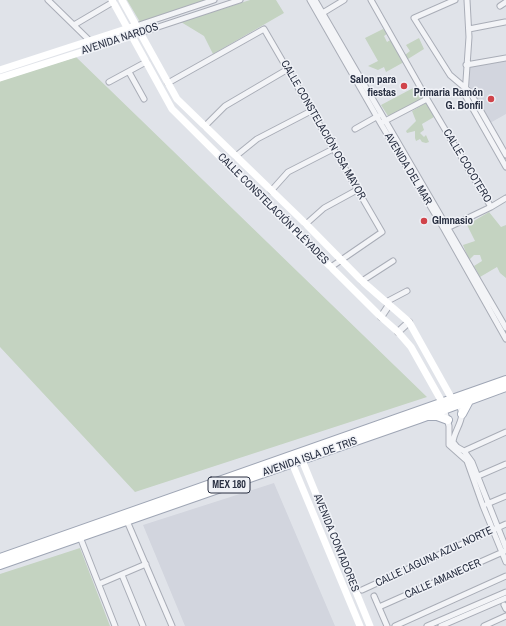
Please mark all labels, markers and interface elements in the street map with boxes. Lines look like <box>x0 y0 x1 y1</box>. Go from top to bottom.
street label: AVENIDA NARDOS <box>80 20 160 58</box>
street label: CALLE CONSTELACIÓN OSA MAYOR <box>278 58 368 202</box>
place label: Salon para fiestas <box>350 73 396 99</box>
marker: Salon para fiestas <box>399 81 409 91</box>
place label: Primaria Ramón G. Bonfil <box>414 86 483 112</box>
marker: Primaria Ramón G. Bonfil <box>486 94 496 104</box>
street label: CALLE COCOTERO <box>440 127 494 205</box>
street label: AVENIDA DEL MAR <box>381 131 435 207</box>
street label: CALLE CONSTELACIÓN PLÉYADES <box>215 151 331 267</box>
place label: GImnasio <box>432 214 473 228</box>
marker: GImnasio <box>419 216 429 226</box>
street label: AVENIDA ISLA DE TRIS <box>261 435 359 479</box>
road number: MEX 180 <box>208 477 250 493</box>
street label: AVENIDA CONTADORES <box>310 492 362 594</box>
street label: CALLE LAGUNA AZUL NORTE <box>373 524 495 590</box>
street label: CALLE AMANECER <box>403 556 483 602</box>

